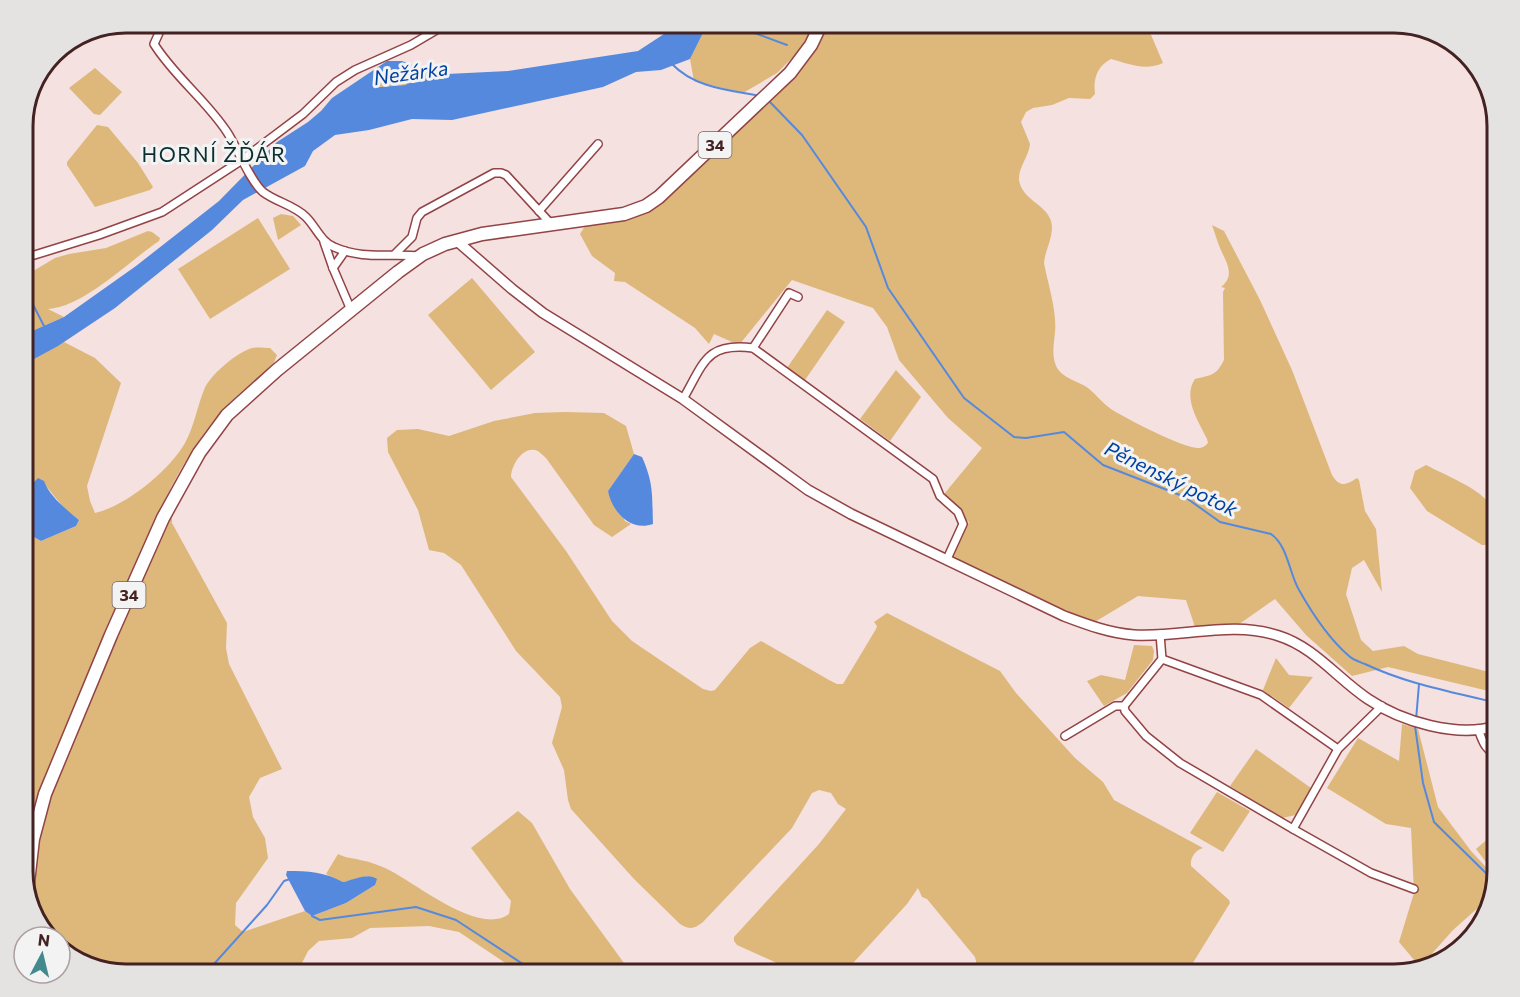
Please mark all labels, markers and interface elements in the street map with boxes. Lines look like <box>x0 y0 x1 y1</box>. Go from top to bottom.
water label: Nežárka <box>372 55 450 89</box>
road number: 34 <box>698 132 732 158</box>
district label: HORNÍ ŽĎÁR <box>141 141 287 166</box>
water label: Pěnenský potok <box>1101 436 1243 521</box>
road number: 34 <box>112 582 146 608</box>
north arrow <box>12 925 72 985</box>
text: N <box>37 929 51 950</box>

